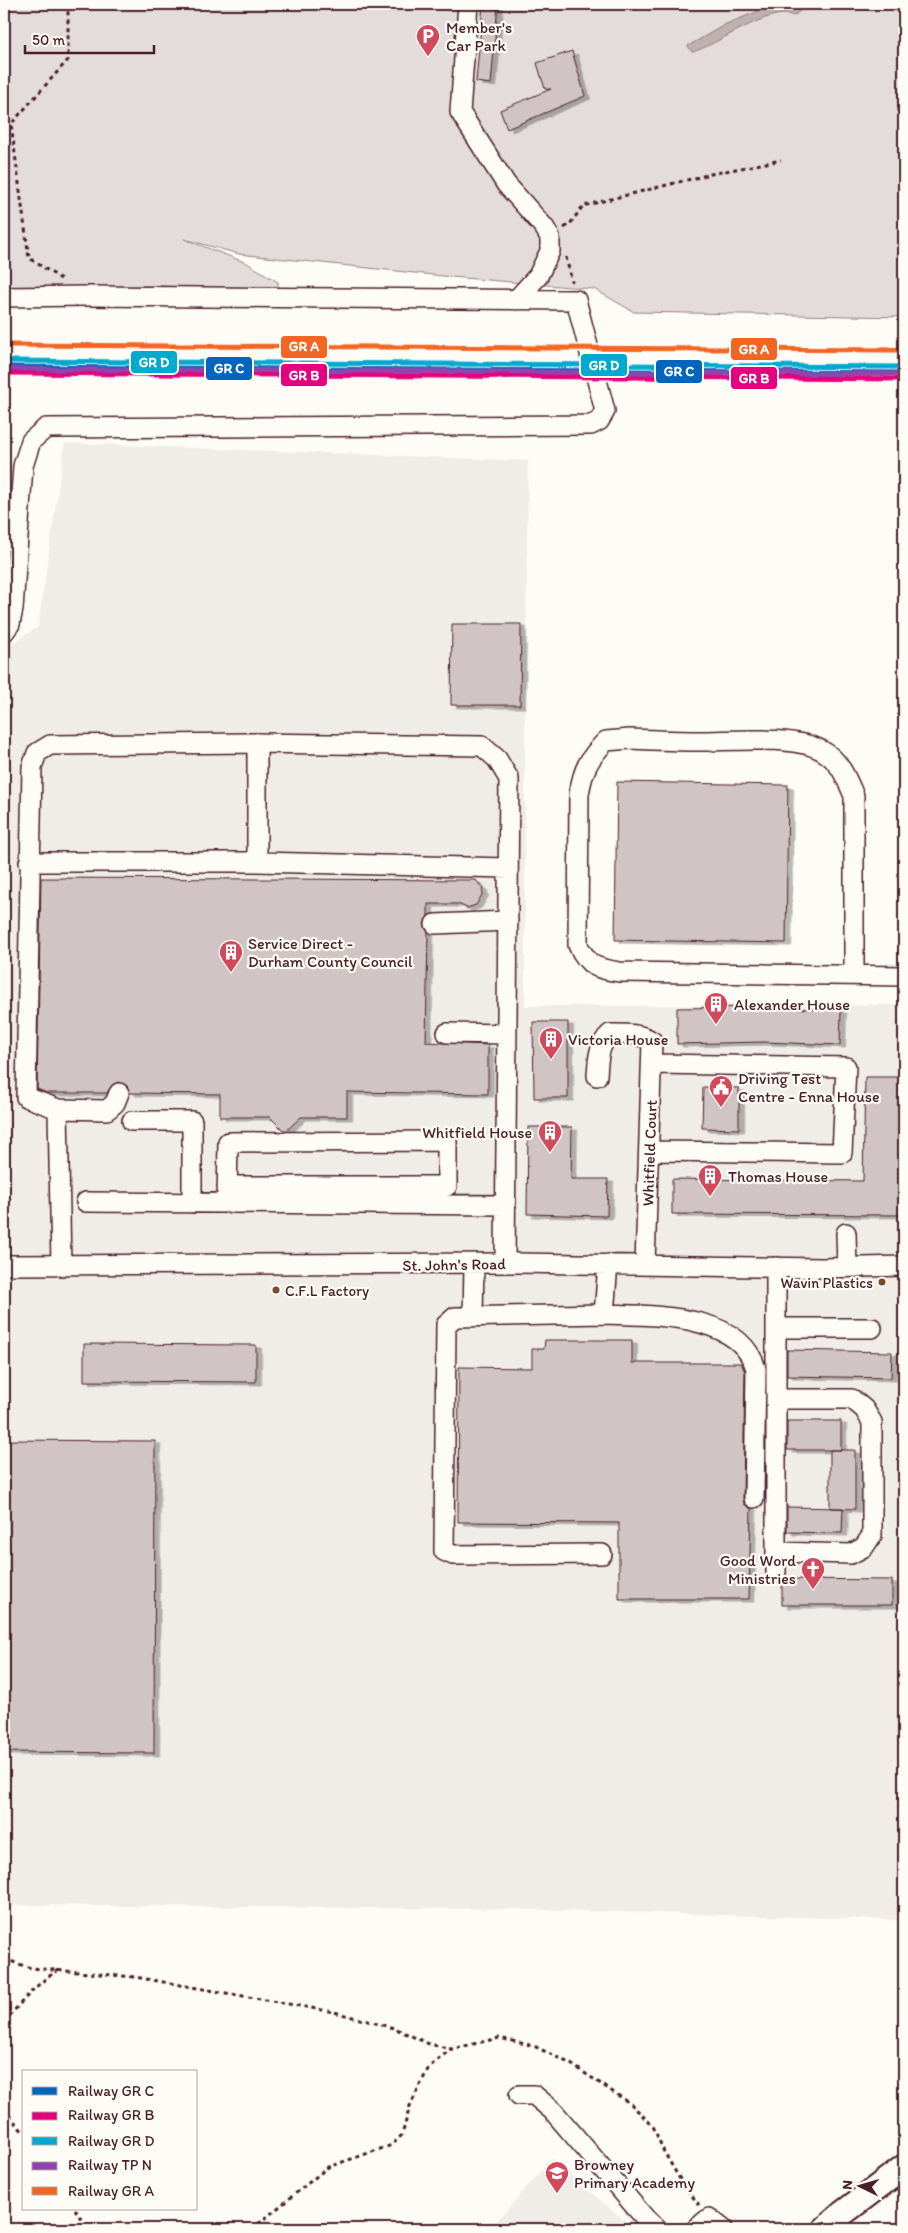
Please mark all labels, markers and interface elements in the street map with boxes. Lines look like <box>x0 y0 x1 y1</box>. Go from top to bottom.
place label: Member's Car Park <box>446 18 512 55</box>
scale bar <box>25 22 154 54</box>
parking icon: Member's Car Park <box>415 23 441 57</box>
text: 50 m <box>32 31 65 49</box>
line badge: GR A <box>280 335 328 359</box>
line badge: GR A <box>730 337 778 361</box>
text: GR A <box>289 338 320 355</box>
text: GR A <box>739 341 770 358</box>
line badge: GR D <box>130 350 178 374</box>
line badge: GR D <box>580 353 628 377</box>
text: GR D <box>139 354 170 371</box>
line badge: GR C <box>205 356 253 381</box>
text: GR D <box>589 357 620 374</box>
line badge: GR C <box>655 359 703 384</box>
text: GR C <box>214 360 244 377</box>
line badge: GR B <box>280 363 328 387</box>
text: GR C <box>664 363 694 380</box>
line badge: GR B <box>730 366 778 390</box>
text: GR B <box>289 367 319 384</box>
text: GR B <box>739 370 769 387</box>
place label: Service Direct - Durham County Council <box>248 934 413 971</box>
building icon: Service Direct - Durham County Council <box>218 939 244 973</box>
building icon: Alexander House <box>703 991 729 1025</box>
place label: Alexander House <box>734 995 850 1014</box>
building icon: Victoria House <box>538 1026 564 1060</box>
place label: Victoria House <box>568 1030 668 1049</box>
place label: Driving Test Centre - Enna House <box>738 1069 880 1106</box>
public building icon: Driving Test Centre - Enna House <box>708 1074 734 1108</box>
street label: Whitfield Court <box>638 1100 661 1207</box>
building icon: Whitfield House <box>537 1119 563 1153</box>
place label: Whitfield House <box>422 1123 532 1142</box>
building icon: Thomas House <box>697 1163 723 1197</box>
place label: Thomas House <box>728 1167 828 1186</box>
street label: St. John's Road <box>402 1254 506 1275</box>
place label: Wavin Plastics <box>780 1274 873 1292</box>
marker: Wavin Plastics <box>877 1277 887 1287</box>
place label: C.F.L Factory <box>285 1282 369 1300</box>
marker: C.F.L Factory <box>271 1285 281 1295</box>
place label: Good Word Ministries <box>720 1551 796 1588</box>
church icon: Good Word Ministries <box>800 1556 826 1590</box>
legend <box>22 2070 198 2210</box>
text: Railway GR C <box>68 2082 154 2100</box>
text: Railway GR B <box>68 2106 154 2124</box>
text: Railway GR D <box>68 2132 154 2150</box>
place label: Browney Primary Academy <box>574 2155 695 2192</box>
text: Railway TP N <box>68 2156 152 2174</box>
school or university icon: Browney Primary Academy <box>544 2160 570 2194</box>
north arrow <box>836 2160 886 2210</box>
text: N <box>839 2179 856 2190</box>
text: Railway GR A <box>68 2182 154 2200</box>

